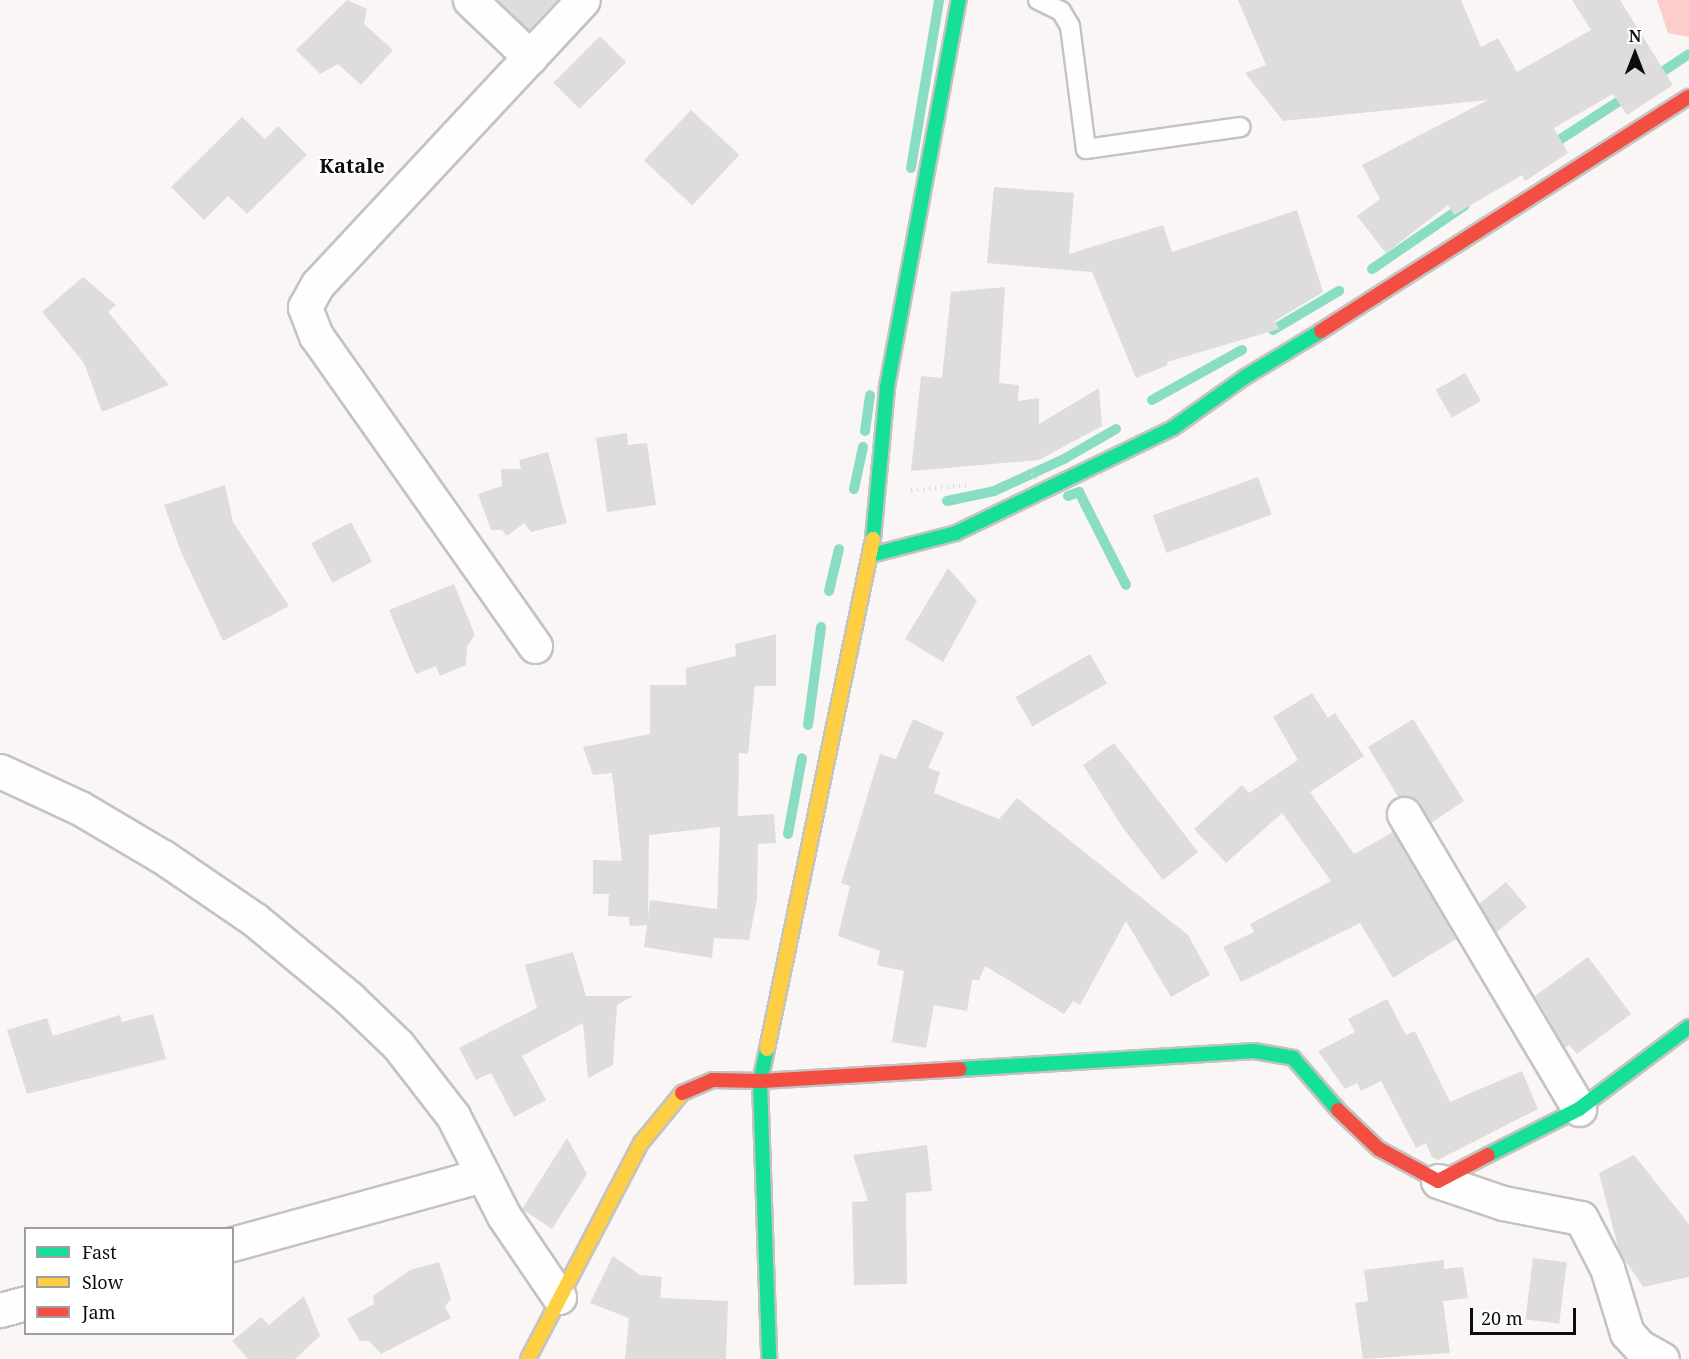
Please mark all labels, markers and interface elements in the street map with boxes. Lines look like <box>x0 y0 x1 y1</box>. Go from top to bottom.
north arrow <box>1605 24 1665 84</box>
text: N <box>1629 25 1641 47</box>
district label: Katale <box>319 153 385 177</box>
legend <box>24 1227 234 1335</box>
text: Fast <box>82 1240 117 1264</box>
text: Slow <box>82 1270 123 1294</box>
scale bar <box>1473 1296 1580 1334</box>
text: Jam <box>82 1300 116 1324</box>
text: 20 m <box>1481 1306 1523 1330</box>

